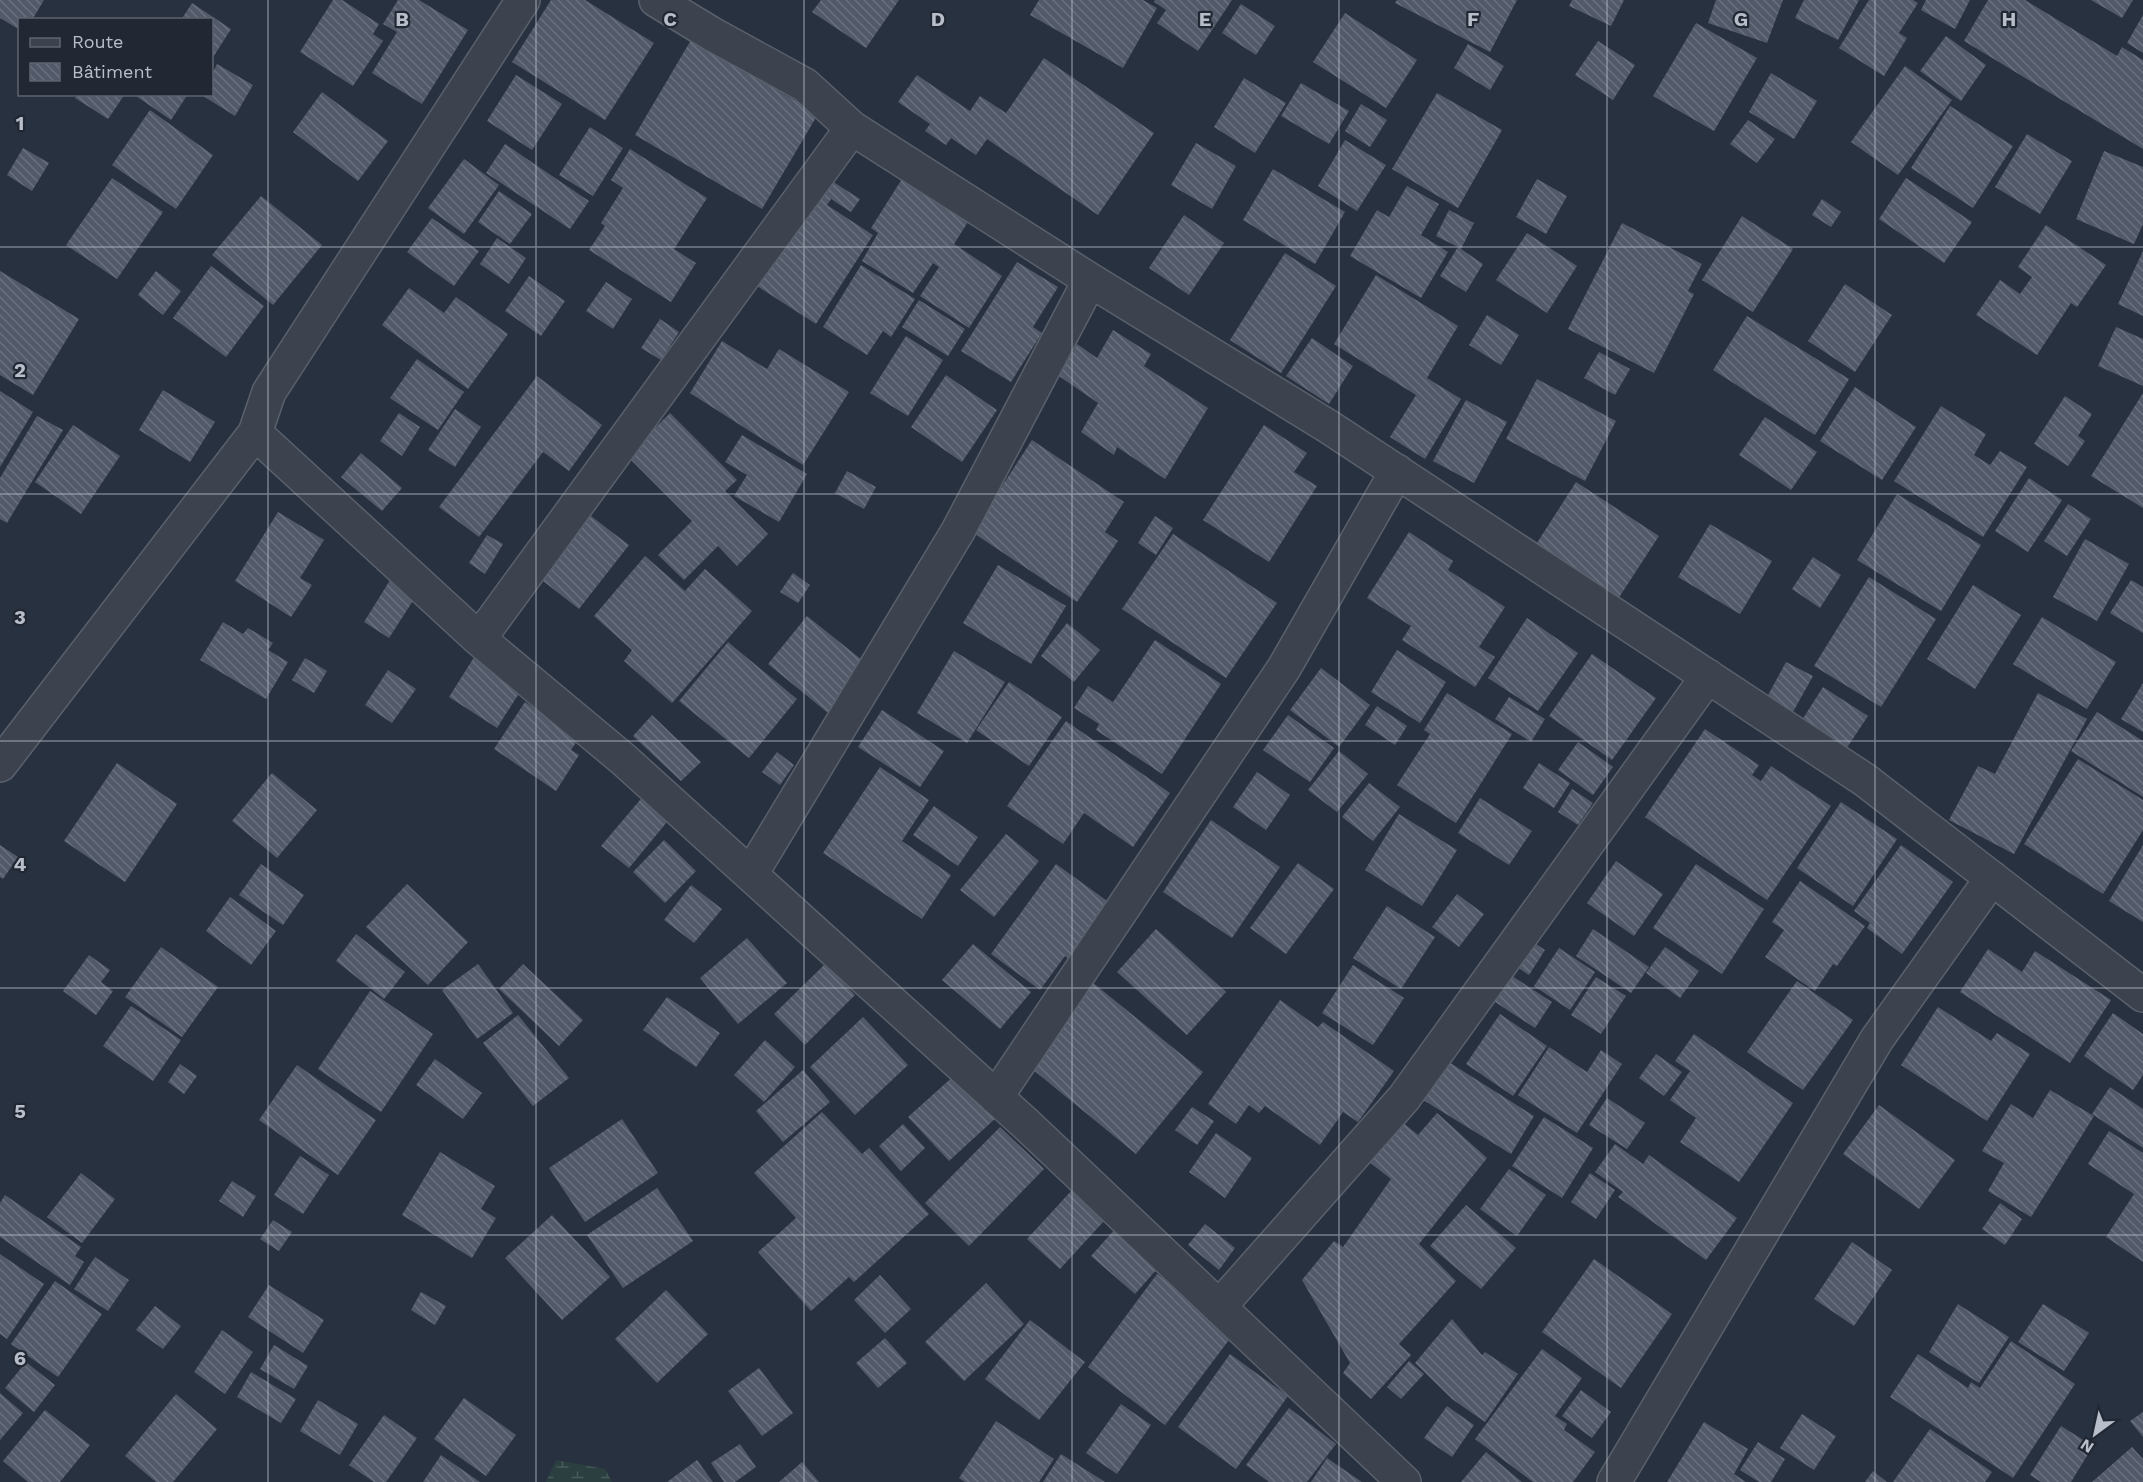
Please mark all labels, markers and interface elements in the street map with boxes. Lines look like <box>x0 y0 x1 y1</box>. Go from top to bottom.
text: B <box>395 7 409 31</box>
text: C <box>663 7 677 31</box>
text: D <box>931 7 945 31</box>
text: E <box>1199 7 1211 31</box>
text: F <box>1467 7 1479 31</box>
text: G <box>1734 7 1748 31</box>
text: H <box>2002 7 2016 31</box>
legend <box>18 18 213 96</box>
text: Route <box>72 31 124 52</box>
text: Bâtiment <box>72 61 152 82</box>
text: 1 <box>16 111 24 135</box>
text: 2 <box>14 358 26 382</box>
text: 3 <box>14 605 26 629</box>
text: 4 <box>14 852 27 876</box>
text: 5 <box>14 1099 26 1123</box>
text: 6 <box>14 1346 26 1370</box>
north arrow <box>2065 1404 2125 1464</box>
text: N <box>2077 1435 2097 1457</box>

